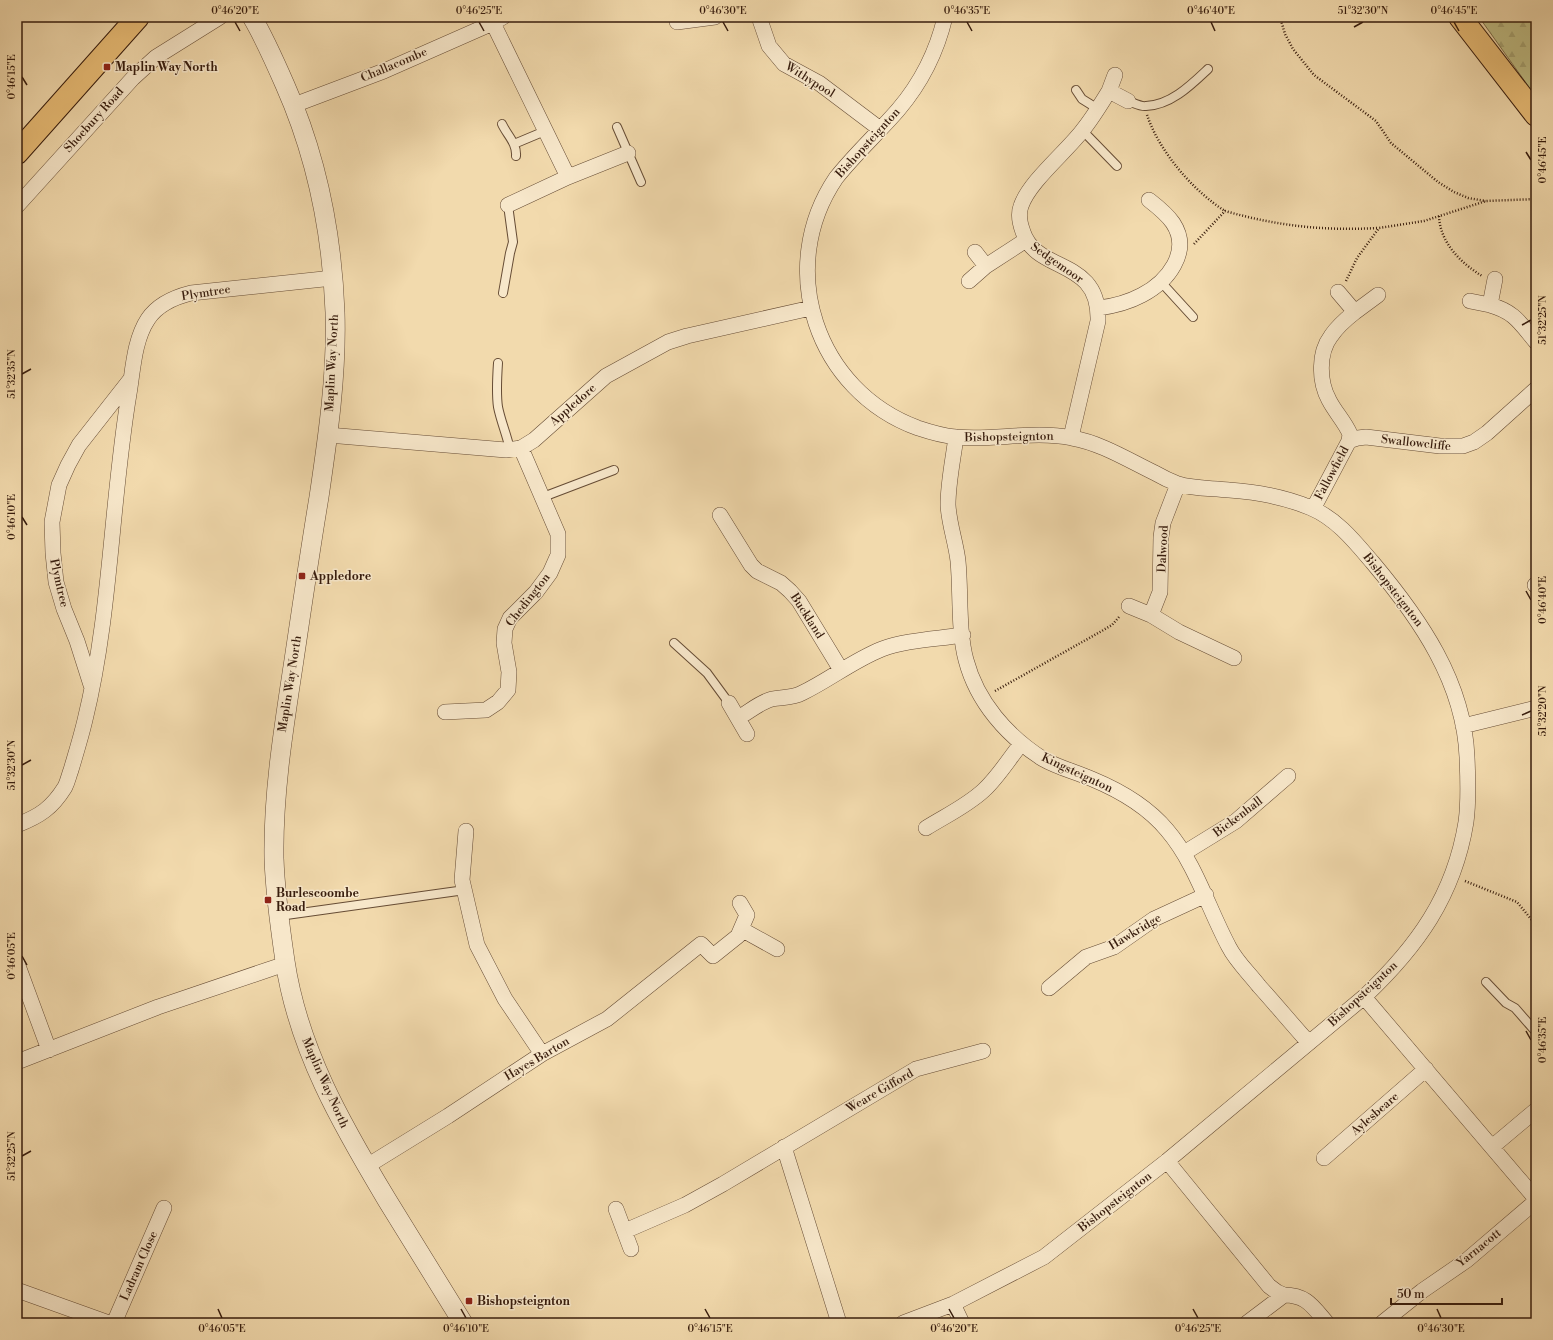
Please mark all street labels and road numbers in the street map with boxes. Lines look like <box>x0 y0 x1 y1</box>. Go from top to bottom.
street label: Challacombe <box>358 44 430 86</box>
street label: Withypool <box>782 58 838 101</box>
street label: Shoebury Road <box>61 84 127 156</box>
street label: Bishopsteignton <box>832 105 903 182</box>
street label: Sedgemoor <box>1028 239 1086 287</box>
street label: Plymtree <box>180 282 232 304</box>
street label: Maplin Way North <box>322 314 342 412</box>
street label: Appledore <box>546 381 599 430</box>
street label: Bishopsteignton <box>963 429 1054 445</box>
street label: Swallowcliffe <box>1380 432 1452 454</box>
street label: Fallowfield <box>1312 443 1353 503</box>
street label: Dalwood <box>1154 525 1172 573</box>
street label: Bishopsteignton <box>1359 549 1426 630</box>
street label: Plymtree <box>46 557 72 609</box>
street label: Chedington <box>503 570 553 630</box>
street label: Buckland <box>786 590 827 642</box>
street label: Maplin Way North <box>275 635 305 733</box>
street label: Kingsteignton <box>1039 750 1115 796</box>
street label: Bickenhall <box>1209 793 1266 841</box>
street label: Hawkridge <box>1106 911 1164 953</box>
street label: Bishopsteignton <box>1324 958 1401 1031</box>
street label: Hayes Barton <box>502 1034 572 1084</box>
street label: Maplin Way North <box>298 1035 352 1131</box>
street label: Weare Gifford <box>843 1066 916 1117</box>
street label: Aylesbeare <box>1347 1089 1402 1139</box>
street label: Bishopsteignton <box>1074 1169 1155 1236</box>
street label: Yarnacott <box>1453 1225 1505 1271</box>
street label: Ladram Close <box>117 1229 161 1303</box>

